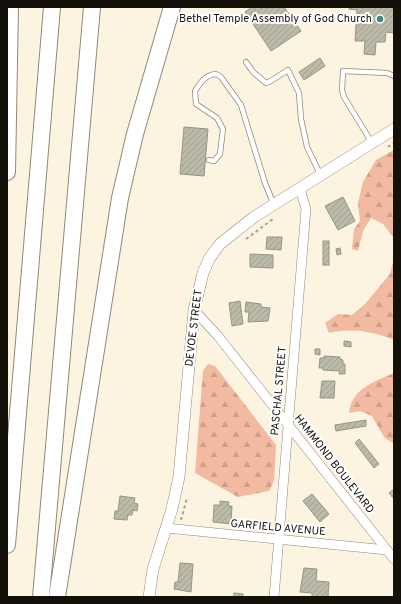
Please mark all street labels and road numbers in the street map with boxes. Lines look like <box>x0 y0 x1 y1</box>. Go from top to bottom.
street label: DEVOE STREET <box>182 289 206 367</box>
street label: PASCHAL STREET <box>268 346 290 436</box>
street label: HAMMOND BOULEVARD <box>291 412 377 516</box>
street label: GARFIELD AVENUE <box>230 517 326 539</box>

